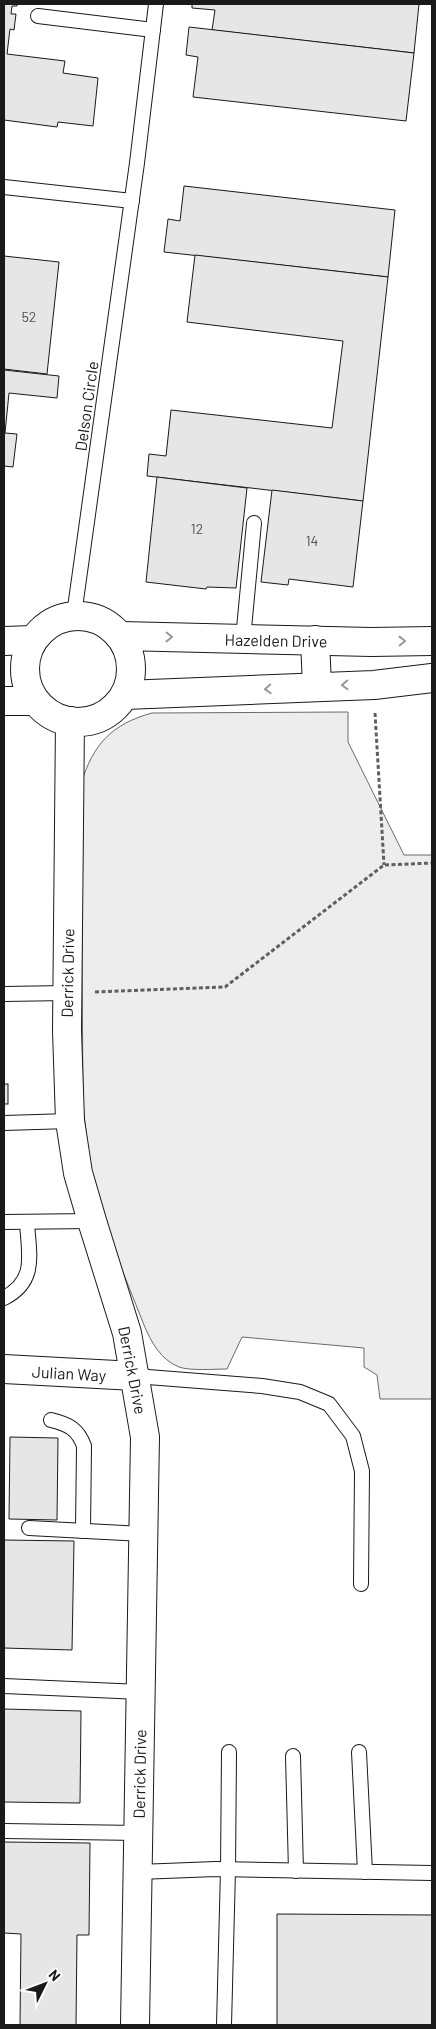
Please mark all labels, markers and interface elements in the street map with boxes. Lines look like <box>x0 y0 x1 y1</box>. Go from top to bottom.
house number: 52 <box>22 308 36 325</box>
street label: Delson Circle <box>70 360 102 452</box>
house number: 12 <box>191 520 203 537</box>
house number: 14 <box>306 532 318 549</box>
street label: Hazelden Drive <box>224 630 328 650</box>
one-way arrow <box>166 632 174 642</box>
one-way arrow <box>398 636 406 646</box>
one-way arrow <box>341 680 349 691</box>
one-way arrow <box>264 683 272 694</box>
street label: Derrick Drive <box>57 928 77 1018</box>
street label: Derrick Drive <box>115 1324 151 1416</box>
street label: Julian Way <box>31 1362 107 1384</box>
street label: Derrick Drive <box>129 1729 149 1819</box>
north arrow <box>20 1959 70 2009</box>
text: N <box>46 1966 64 1984</box>

